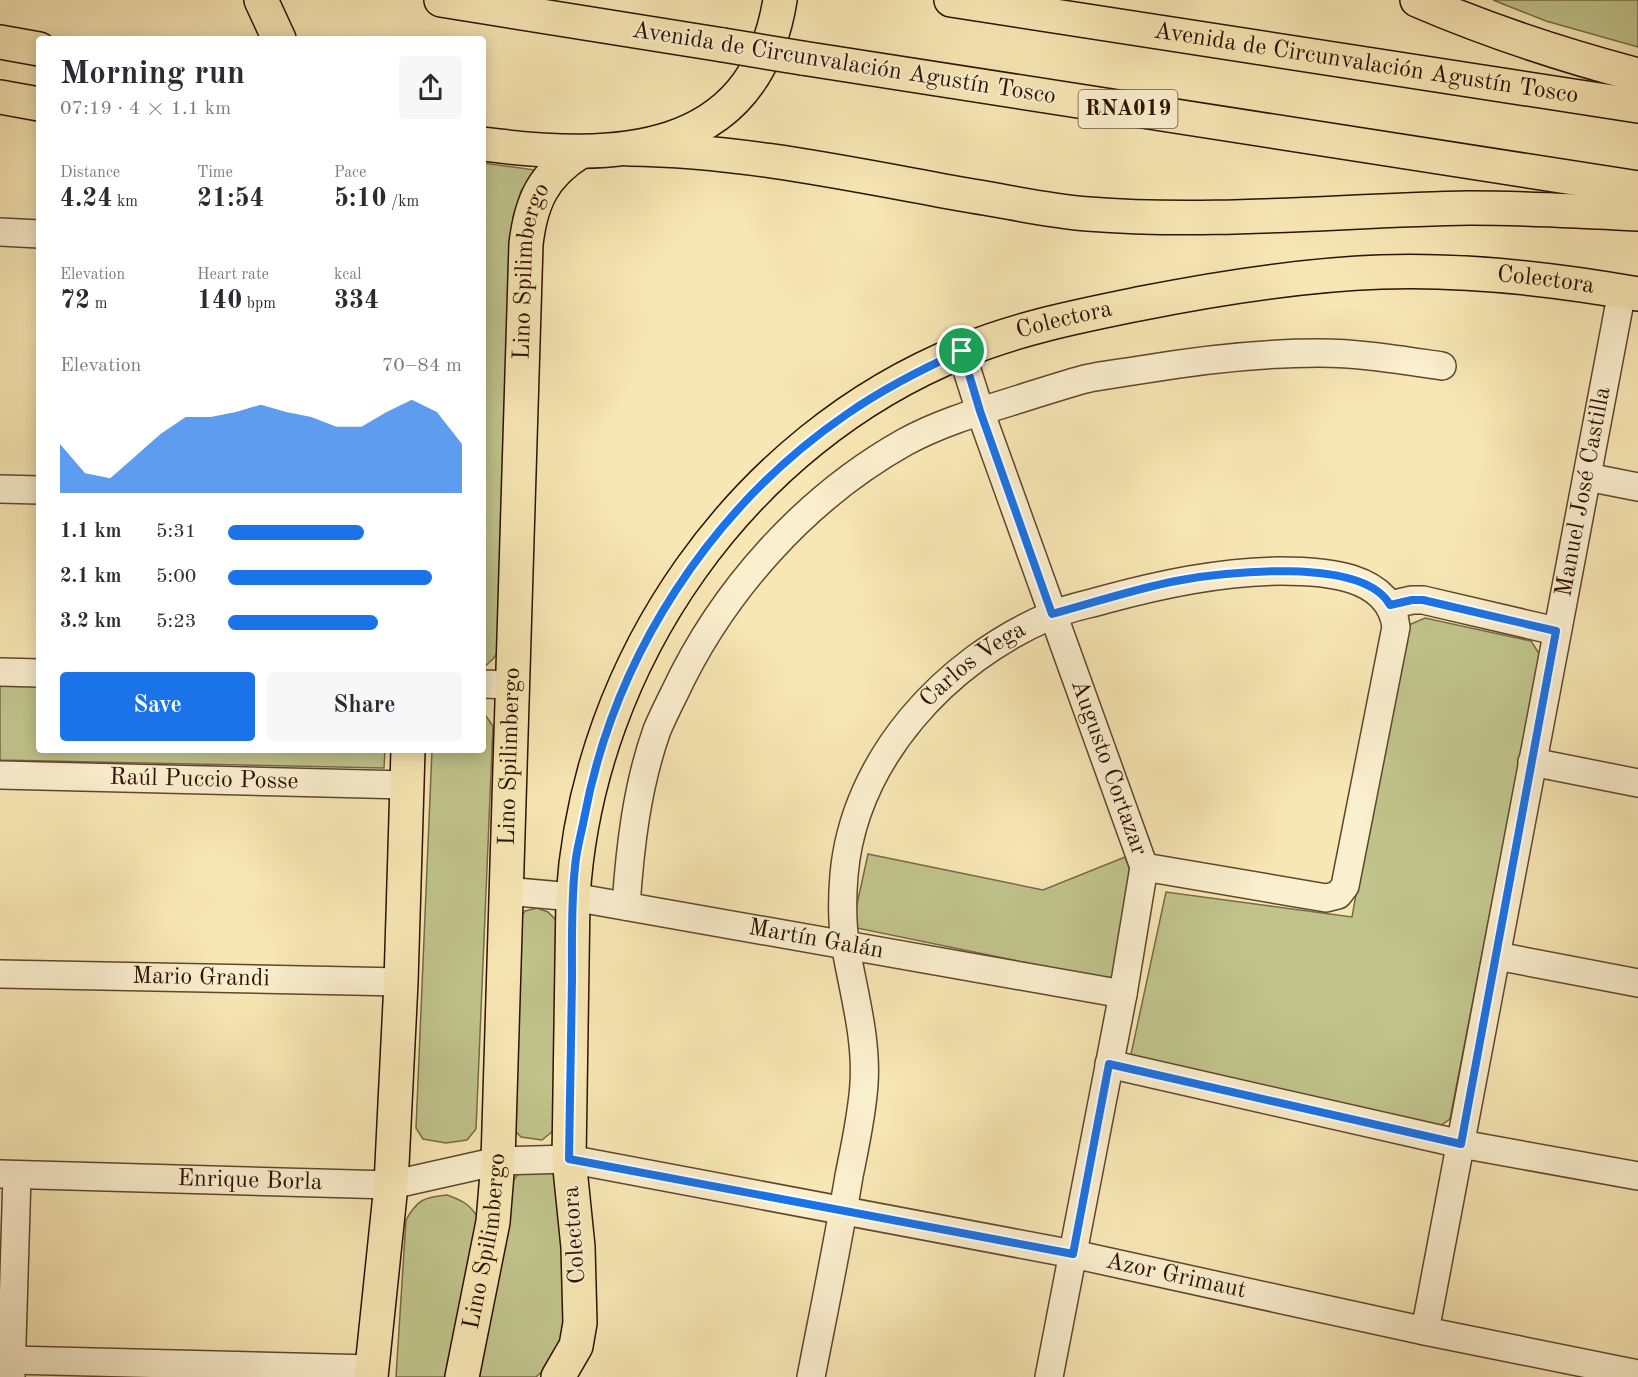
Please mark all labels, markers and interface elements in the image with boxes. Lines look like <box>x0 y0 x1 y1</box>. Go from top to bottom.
street label: Avenida de Circunvalación Agustín Tosco <box>630 19 1058 109</box>
street label: Avenida de Circunvalación Agustín Tosco <box>1152 19 1580 109</box>
button: share <box>399 56 462 119</box>
text: Morning run <box>60 58 245 91</box>
road number: RNA019 <box>1078 90 1178 128</box>
text: 07:19 · 4 × 1.1 km <box>60 99 231 119</box>
text: Distance <box>60 165 120 181</box>
text: Time <box>197 165 233 181</box>
text: Pace <box>334 165 366 181</box>
street label: Lino Spilimbergo <box>510 179 555 360</box>
text: 4.24 <box>60 186 113 212</box>
text: 21:54 <box>197 186 265 212</box>
text: 5:10 <box>334 186 387 212</box>
text: km <box>113 194 138 210</box>
text: /km <box>387 194 419 210</box>
street label: Colectora <box>1496 263 1596 299</box>
text: Elevation <box>60 267 125 283</box>
text: Heart rate <box>197 267 269 283</box>
text: kcal <box>334 267 362 283</box>
text: 72 <box>60 288 90 314</box>
text: 140 <box>197 288 242 314</box>
text: 334 <box>334 288 379 314</box>
text: m <box>90 296 107 312</box>
text: bpm <box>242 296 276 312</box>
street label: Colectora <box>1013 298 1115 344</box>
pin <box>936 325 987 376</box>
icon: arrive <box>945 334 978 367</box>
text: Elevation <box>60 356 141 376</box>
text: 70–84 m <box>382 356 462 376</box>
street label: Manuel José Castilla <box>1552 385 1616 599</box>
text: 1.1 km <box>60 522 122 542</box>
text: 5:31 <box>156 522 196 542</box>
text: 2.1 km <box>60 567 122 587</box>
text: 5:00 <box>156 567 196 587</box>
text: 3.2 km <box>60 612 122 632</box>
text: 5:23 <box>156 612 196 632</box>
street label: Carlos Vega <box>916 618 1030 712</box>
street label: Lino Spilimbergo <box>496 667 525 846</box>
button: Save <box>60 672 255 741</box>
button: Share <box>267 672 462 741</box>
street label: Augusto Cortazar <box>1066 677 1151 859</box>
street label: Raúl Puccio Posse <box>109 766 299 794</box>
street label: Martín Galán <box>747 916 885 964</box>
street label: Mario Grandi <box>132 965 270 991</box>
street label: Lino Spilimbergo <box>460 1153 510 1331</box>
street label: Enrique Borla <box>177 1167 323 1195</box>
street label: Colectora <box>560 1185 590 1285</box>
street label: Azor Grimaut <box>1103 1249 1248 1304</box>

